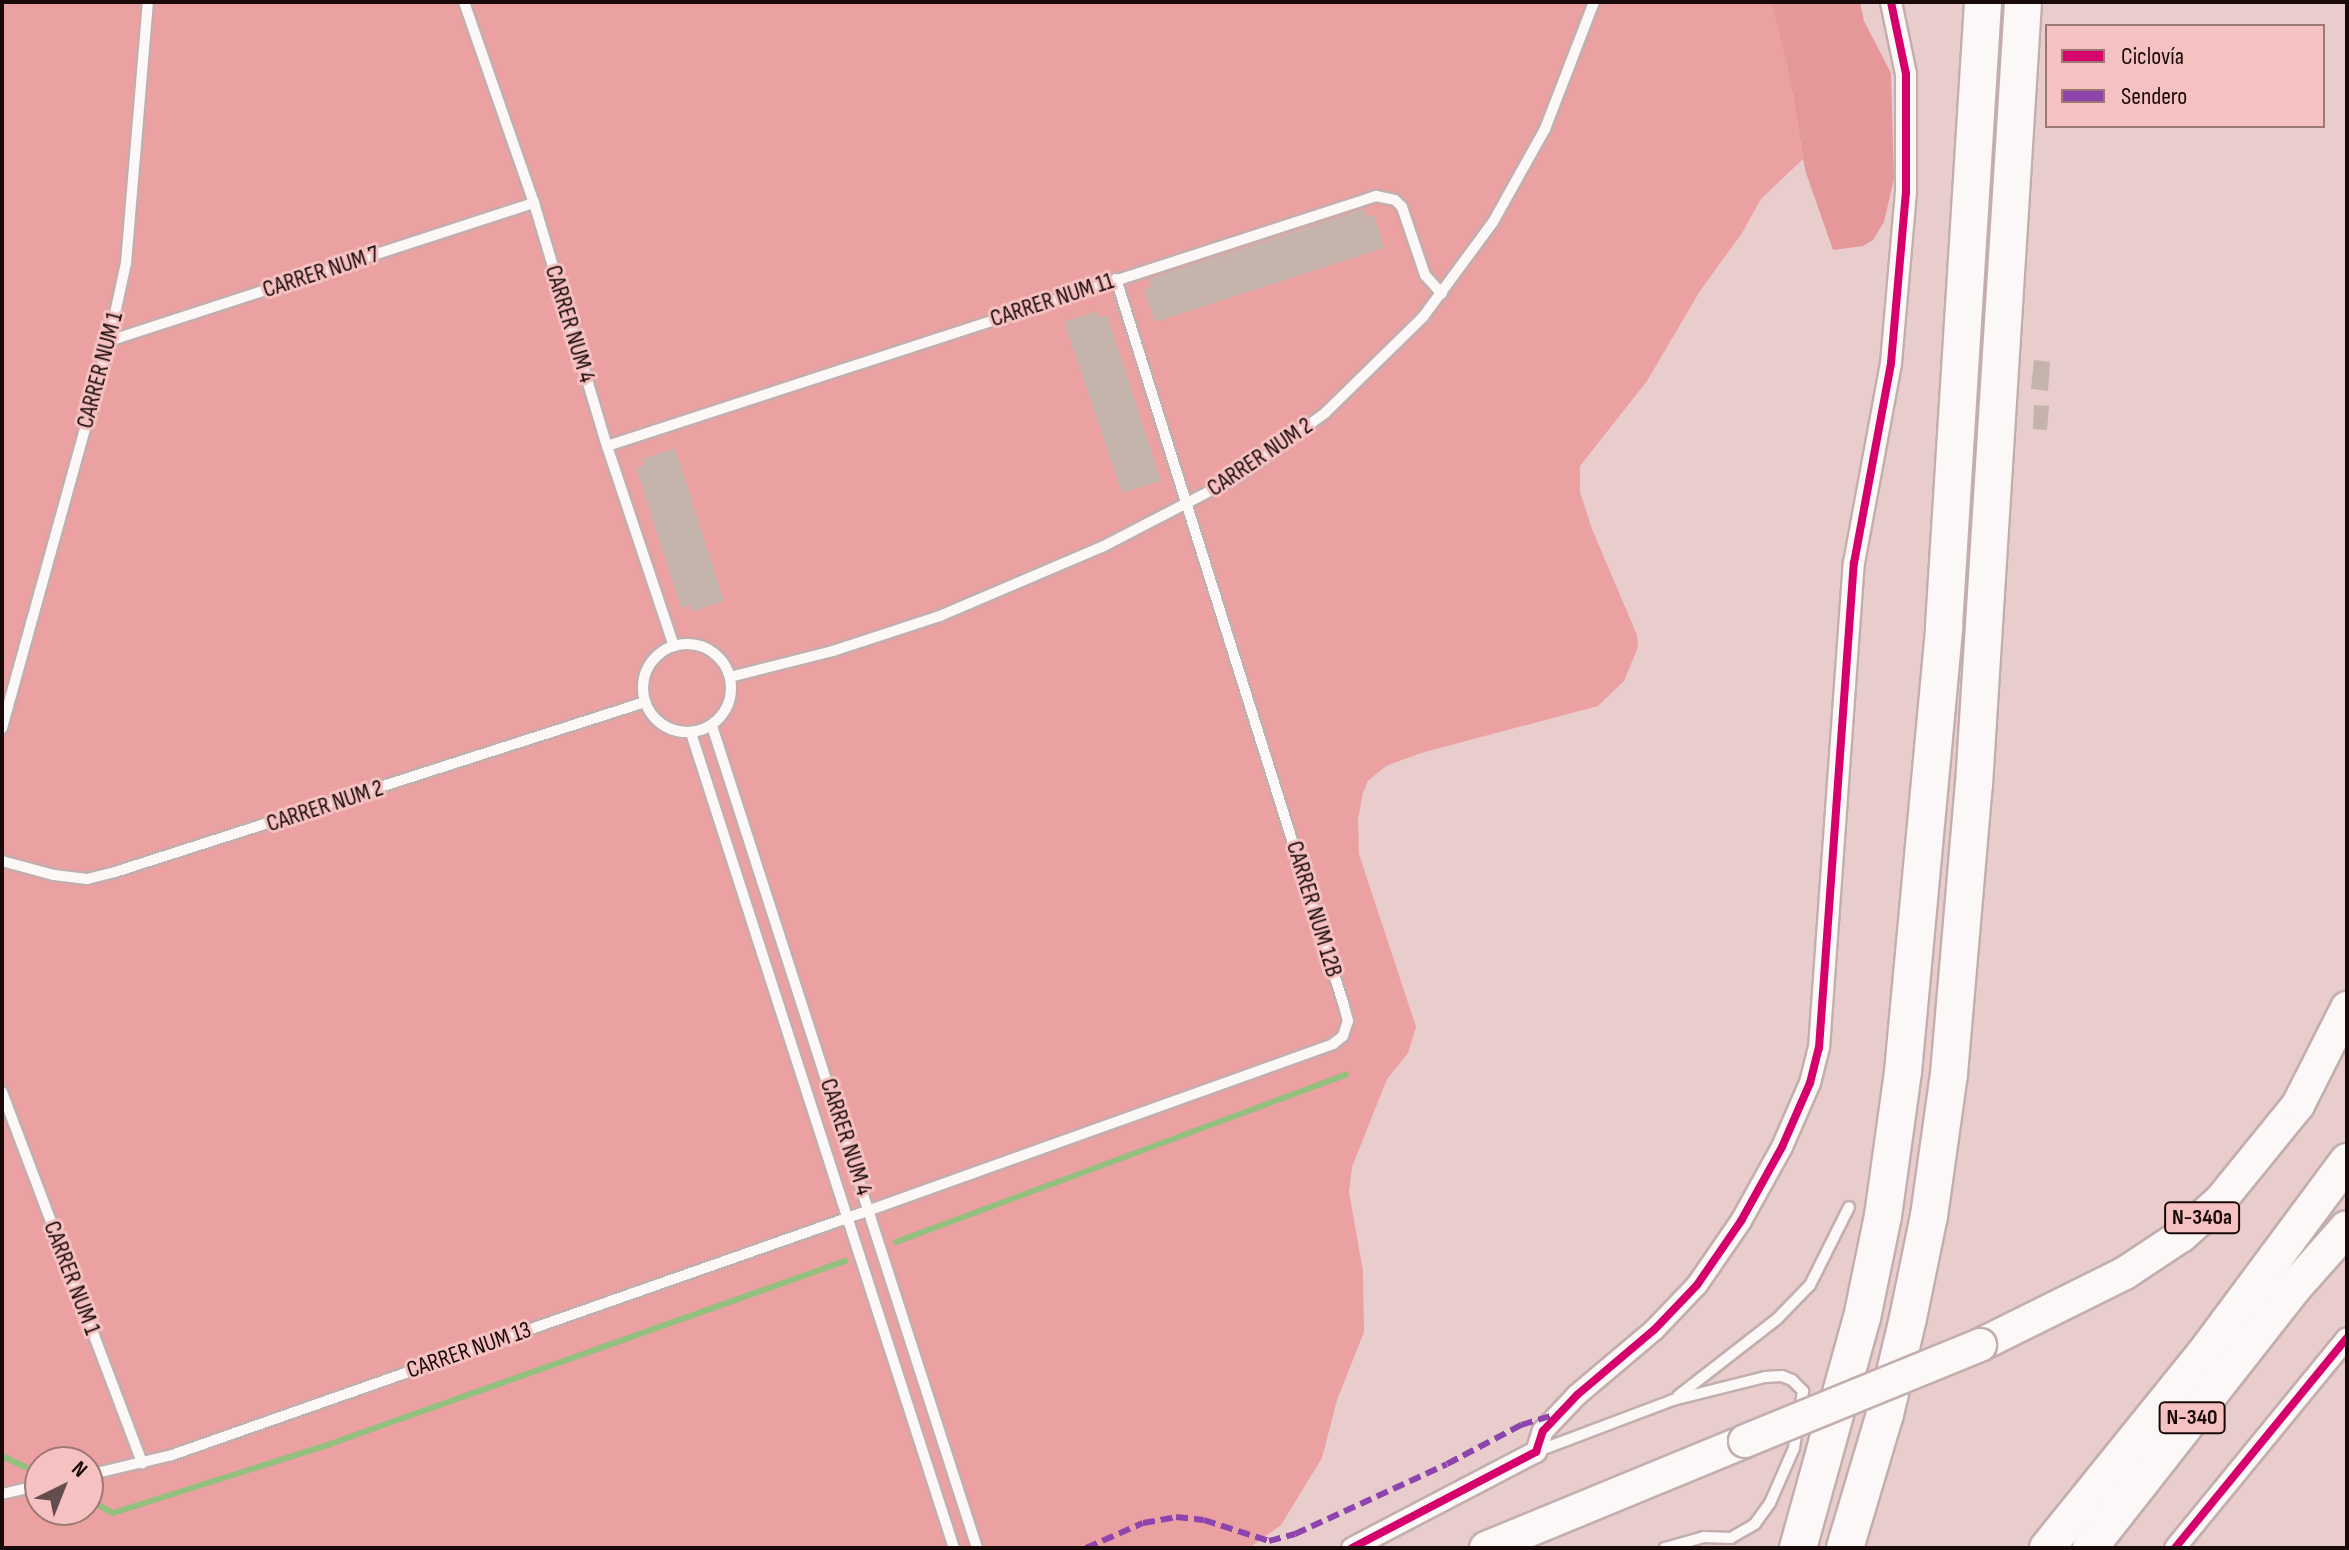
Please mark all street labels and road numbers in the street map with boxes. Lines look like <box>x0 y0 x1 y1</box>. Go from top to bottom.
street label: CARRER NUM 7 <box>259 240 383 304</box>
street label: CARRER NUM 4 <box>539 262 601 386</box>
street label: CARRER NUM 11 <box>987 267 1117 333</box>
street label: CARRER NUM 1 <box>71 309 129 431</box>
street label: CARRER NUM 2 <box>1202 411 1318 503</box>
street label: CARRER NUM 2 <box>263 774 387 838</box>
street label: CARRER NUM 12B <box>1280 838 1348 980</box>
street label: CARRER NUM 4 <box>814 1075 878 1199</box>
road number: N-340a <box>2164 1200 2240 1236</box>
street label: CARRER NUM 1 <box>37 1217 107 1339</box>
street label: CARRER NUM 13 <box>403 1315 535 1385</box>
road number: N-340 <box>2158 1400 2226 1436</box>

